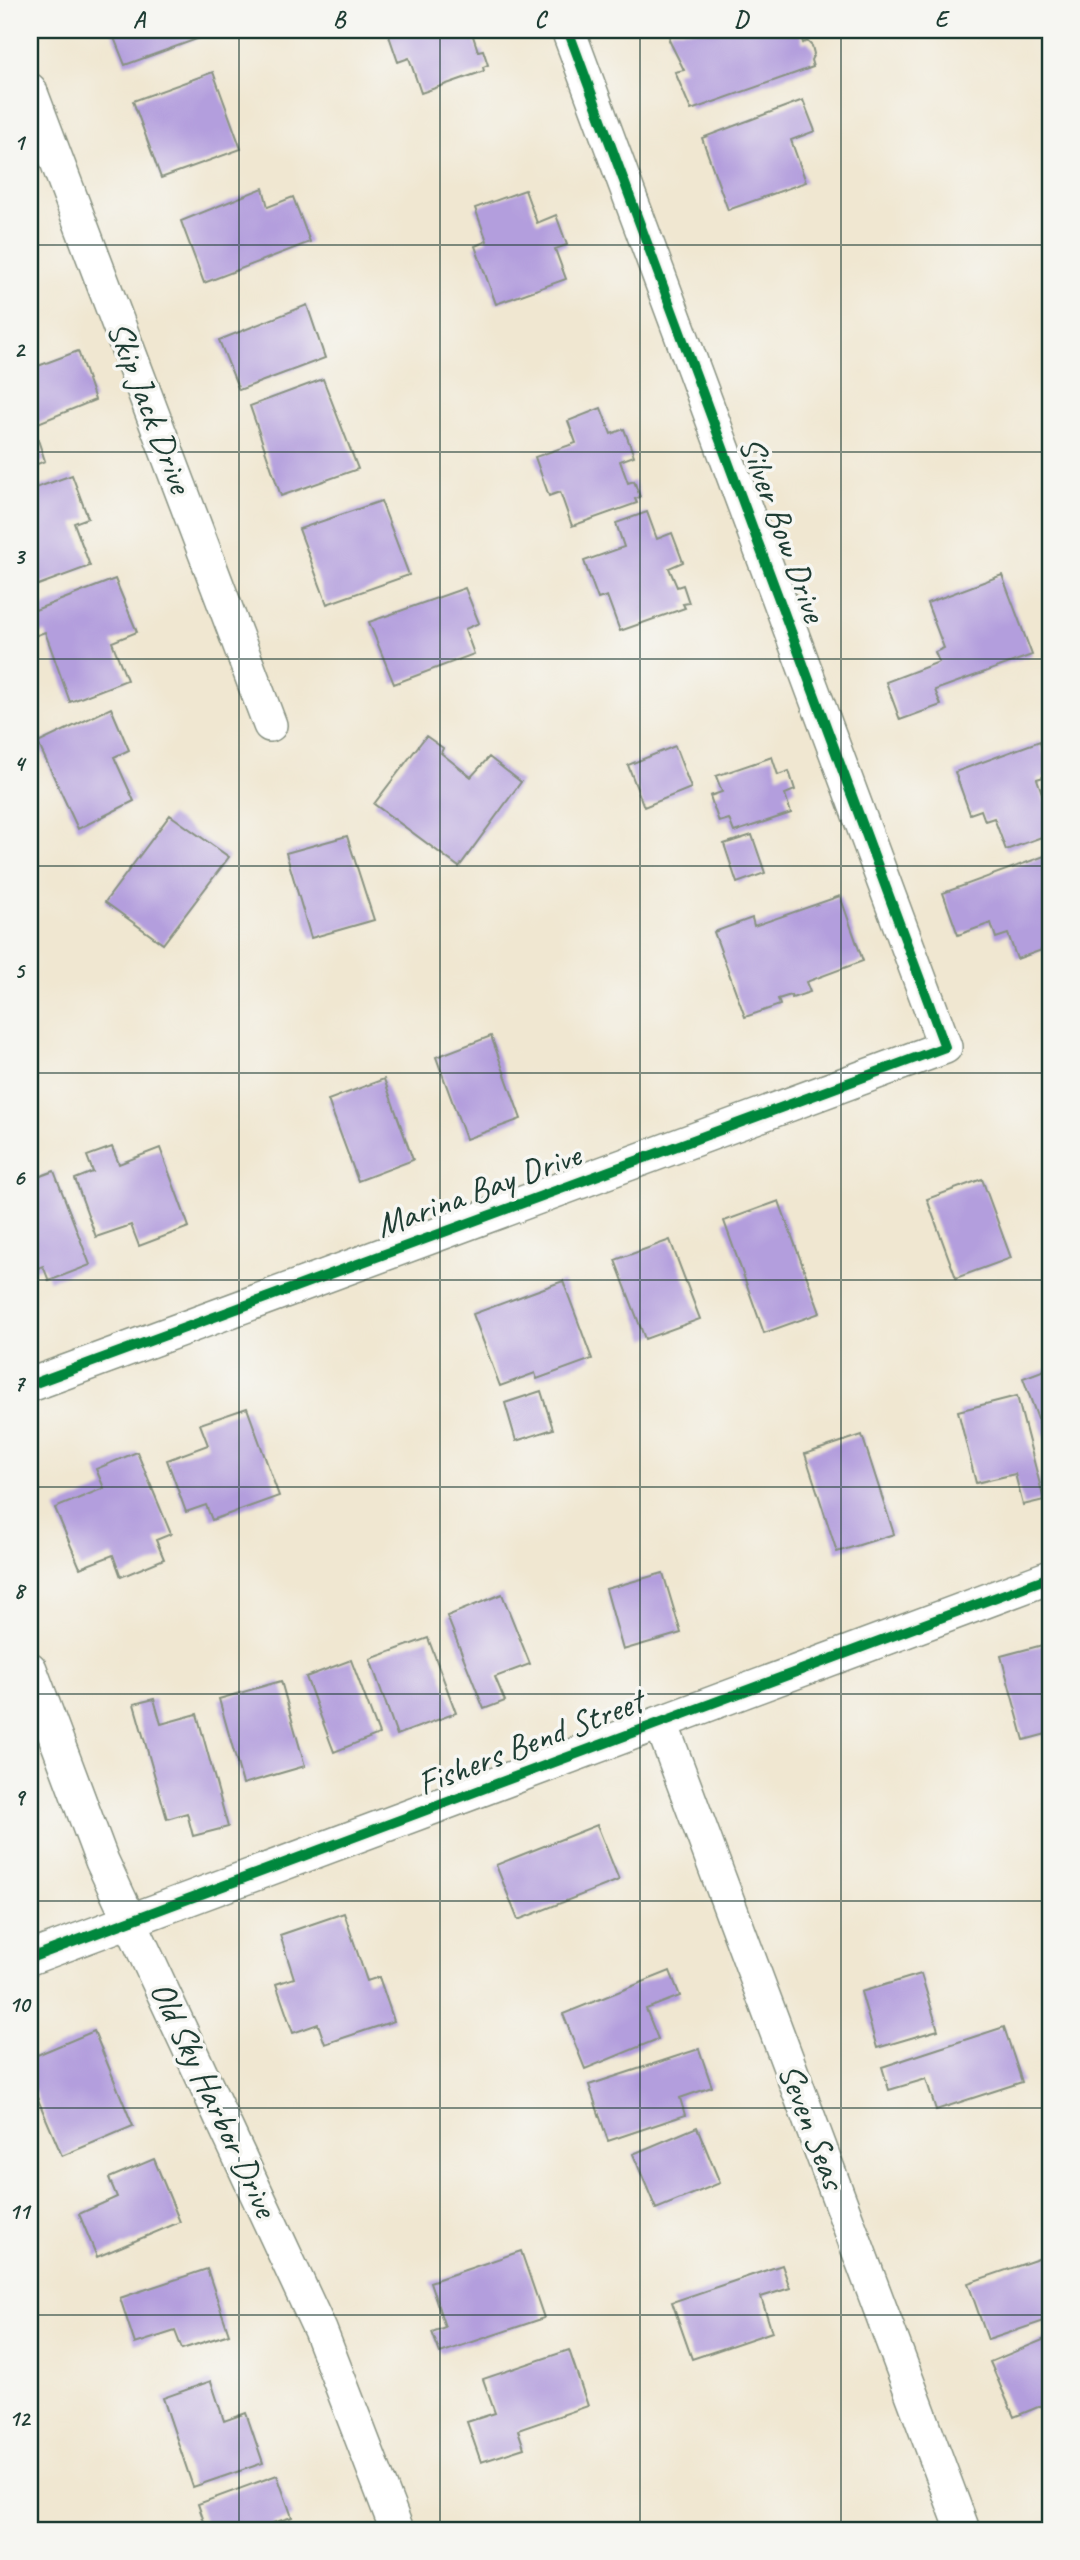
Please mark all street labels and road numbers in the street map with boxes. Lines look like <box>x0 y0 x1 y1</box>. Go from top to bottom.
street label: Skip Jack Drive <box>97 315 204 502</box>
street label: Silver Bow Drive <box>729 430 838 630</box>
street label: Marina Bay Drive <box>370 1131 589 1248</box>
street label: Fishers Bend Street <box>411 1677 653 1806</box>
street label: Old Sky Harbor Drive <box>140 1974 289 2226</box>
street label: Seven Seas <box>768 2057 857 2198</box>

